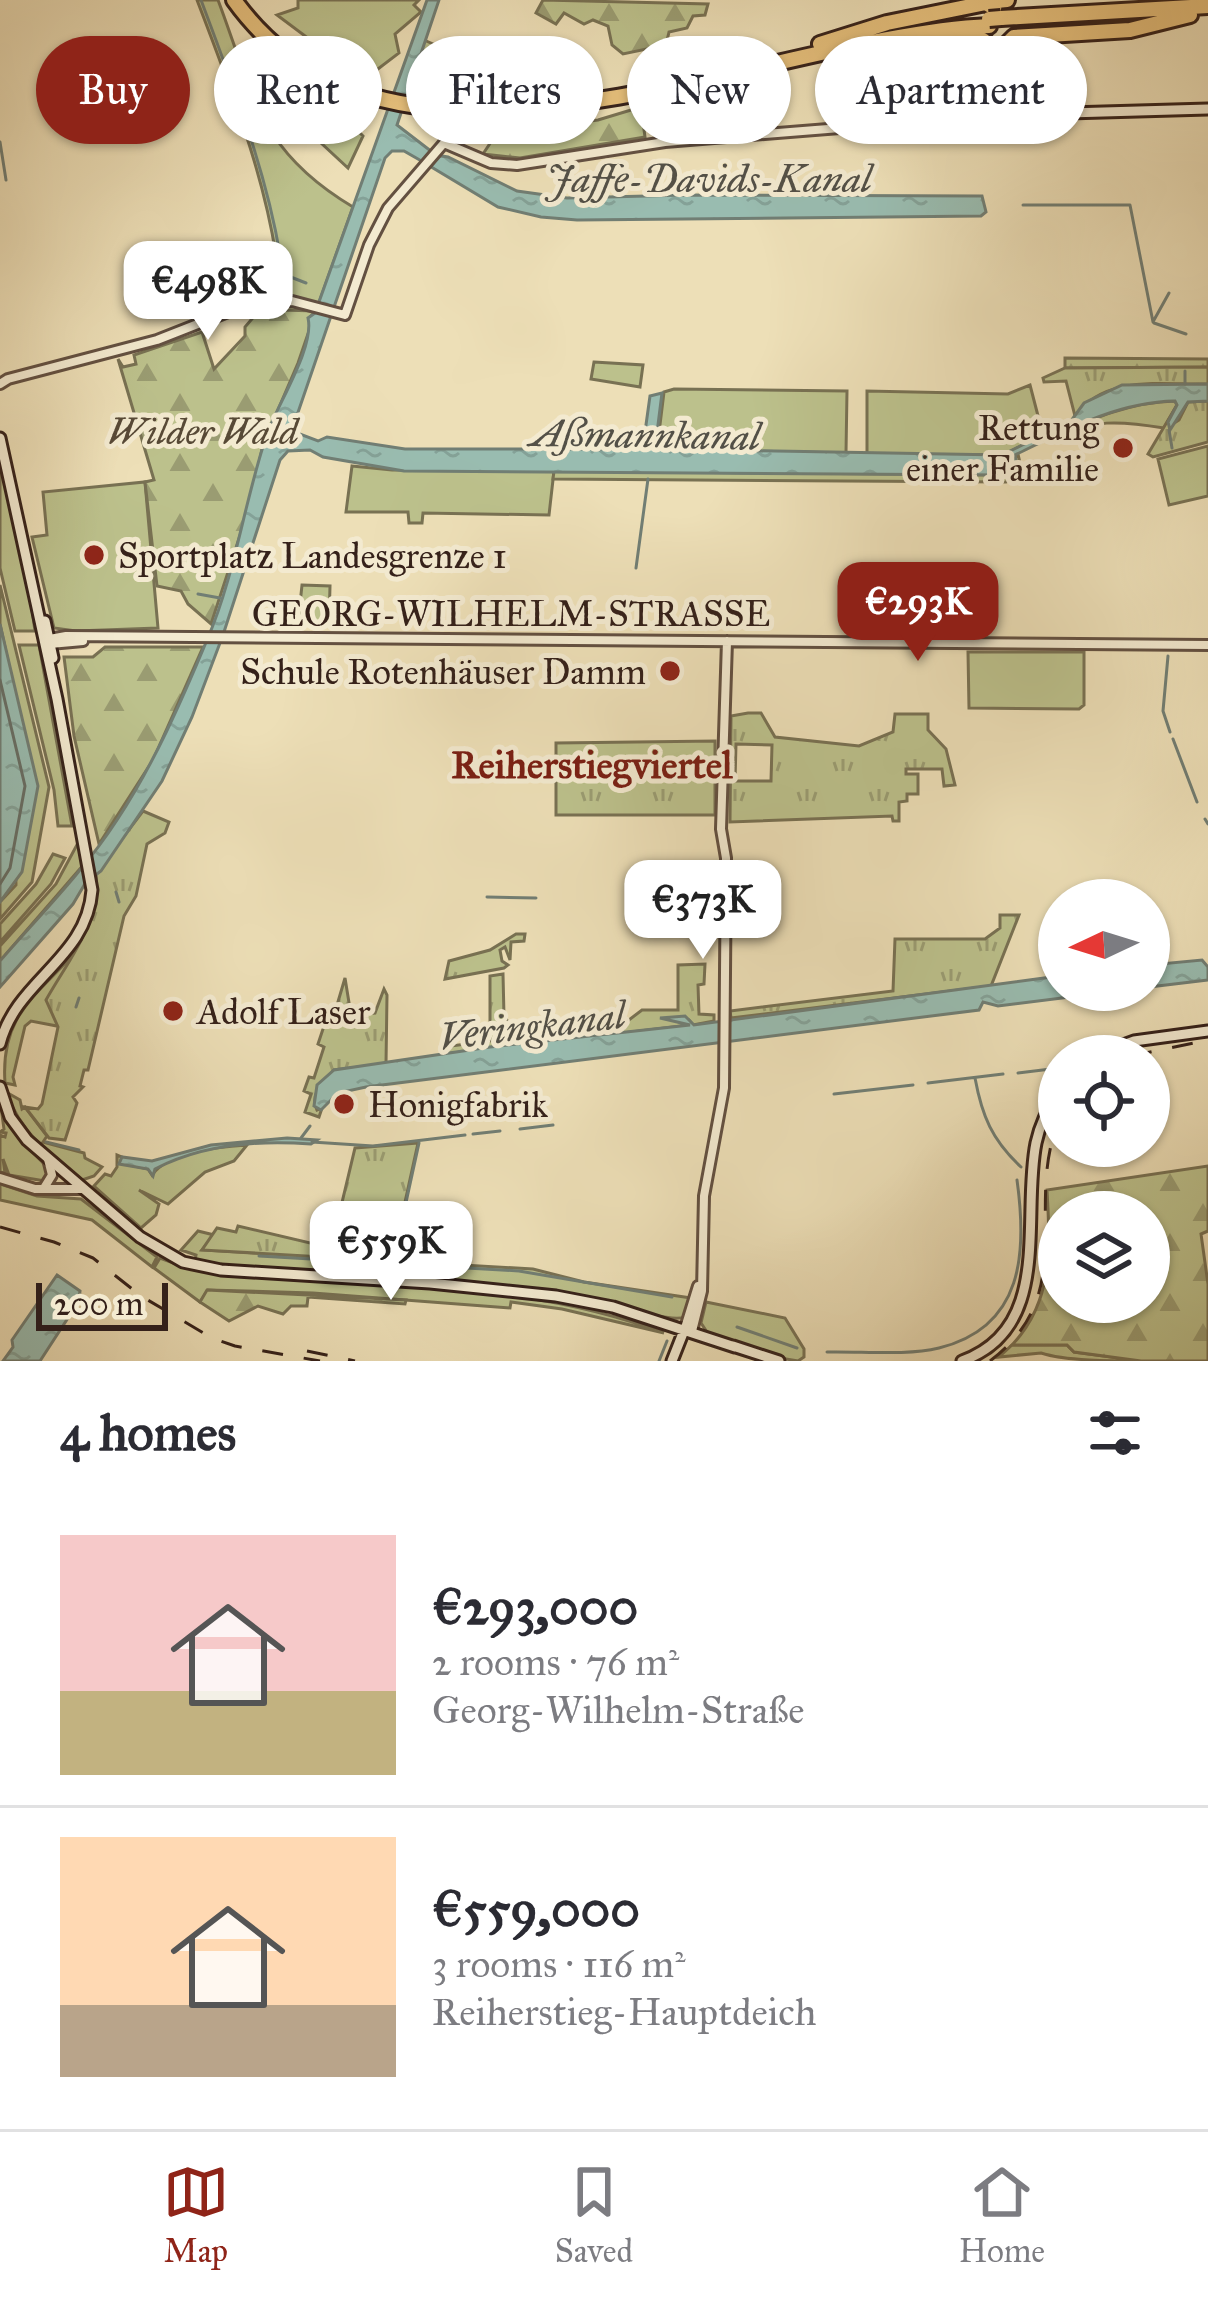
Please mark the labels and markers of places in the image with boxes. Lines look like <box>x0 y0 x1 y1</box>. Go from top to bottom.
pin: €498K <box>124 241 292 343</box>
place label: Rettung einer Familie <box>906 406 1099 491</box>
marker: Rettung einer Familie <box>1110 435 1136 461</box>
place label: Sportplatz Landesgrenze 1 <box>118 534 507 578</box>
marker: Sportplatz Landesgrenze 1 <box>81 542 107 568</box>
pin: €293K <box>834 562 1002 664</box>
place label: Schule Rotenhäuser Damm <box>240 650 646 694</box>
marker: Schule Rotenhäuser Damm <box>657 658 683 684</box>
pin: €373K <box>619 860 787 962</box>
place label: Adolf Laser <box>195 990 371 1034</box>
marker: Adolf Laser <box>160 998 186 1024</box>
place label: Honigfabrik <box>368 1083 548 1127</box>
marker: Honigfabrik <box>331 1091 357 1117</box>
pin: €559K <box>307 1201 475 1303</box>

